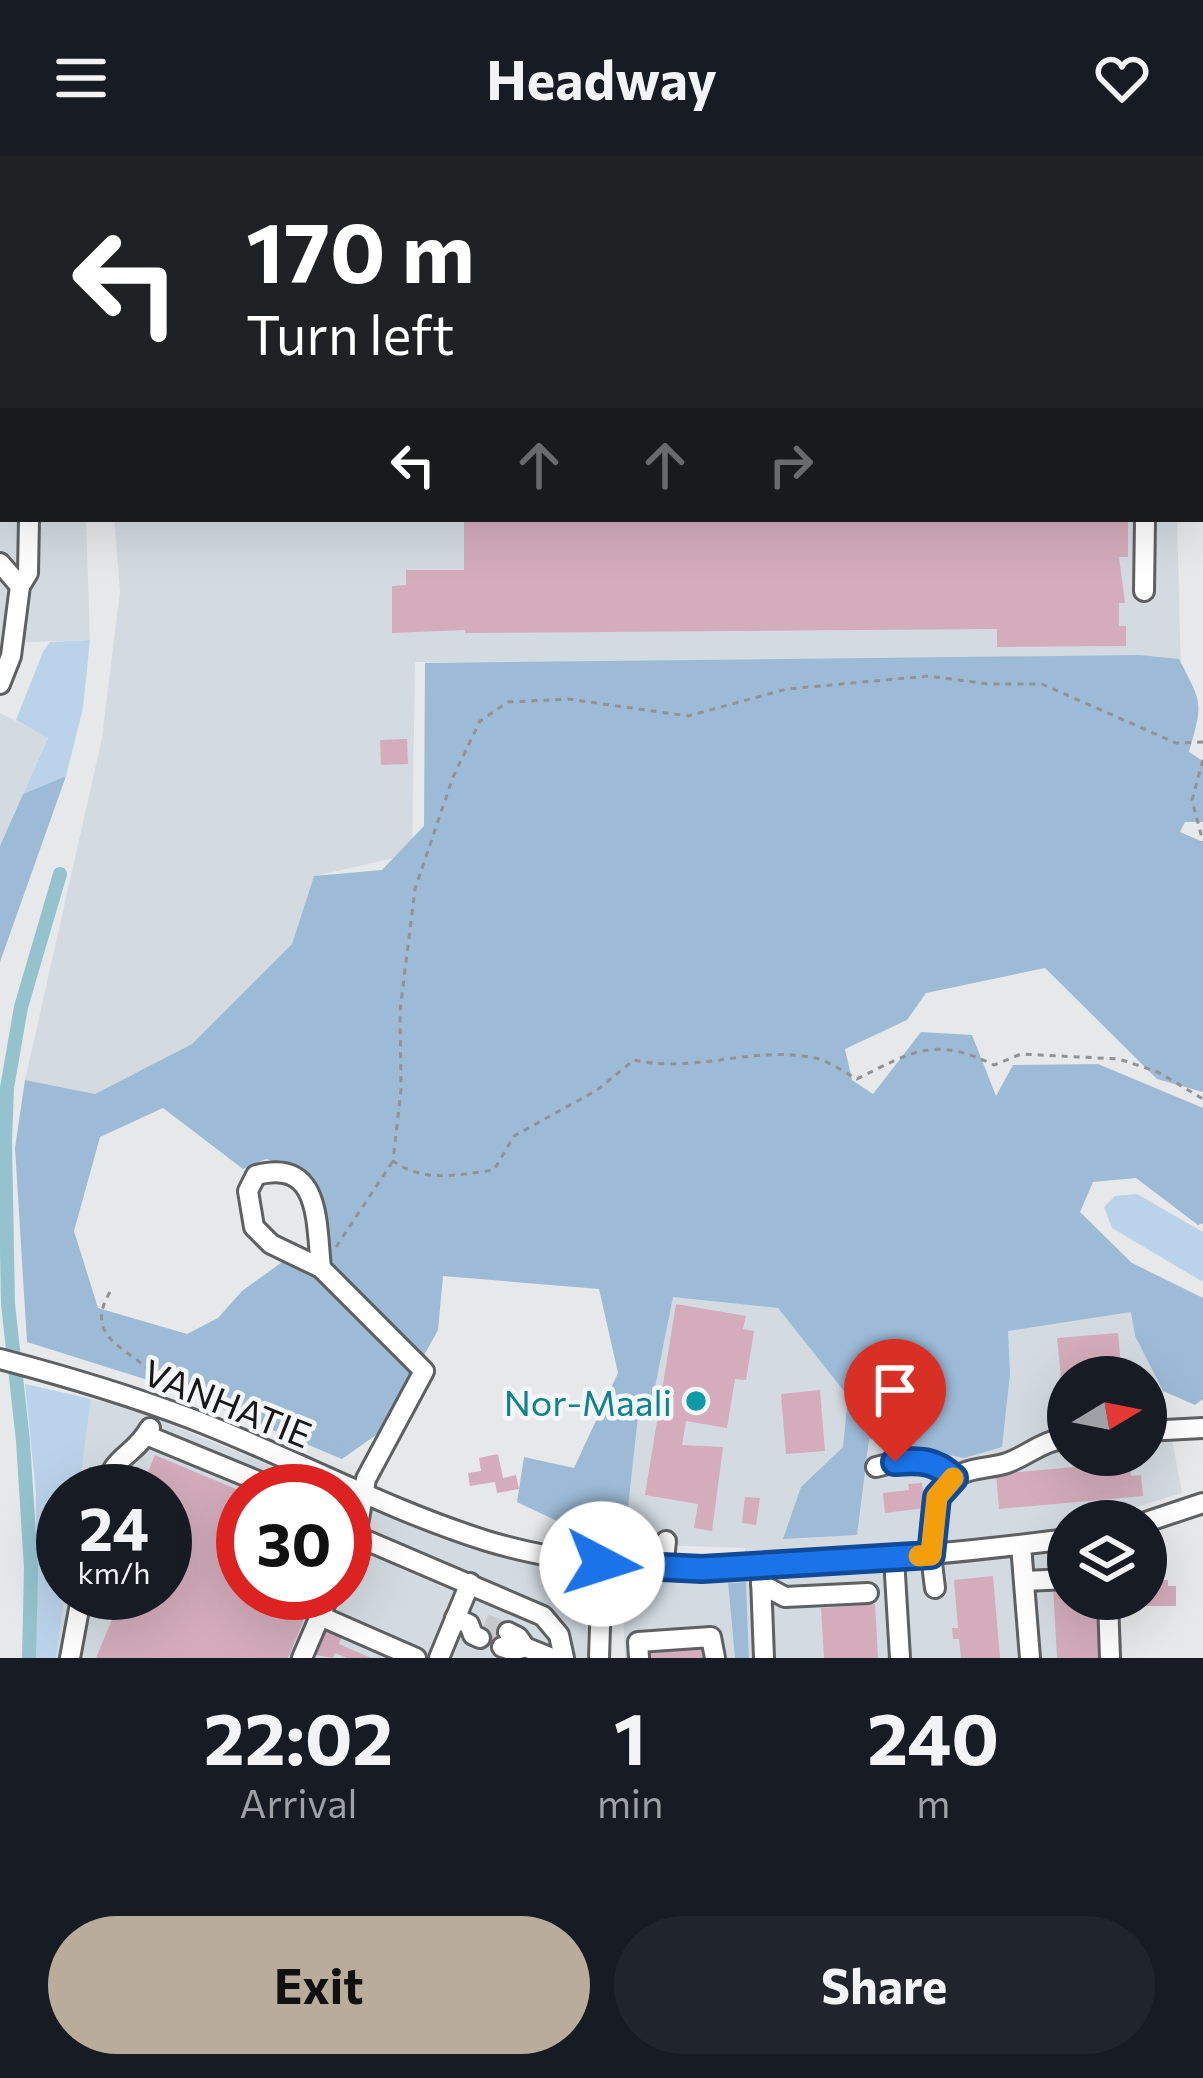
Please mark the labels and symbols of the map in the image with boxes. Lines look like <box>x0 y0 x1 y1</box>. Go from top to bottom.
pin <box>844 1339 946 1462</box>
street label: VANHATIE <box>138 1348 318 1456</box>
north arrow <box>1047 1356 1167 1476</box>
place label: Nor-Maali <box>504 1379 672 1423</box>
marker: Nor-Maali <box>683 1388 709 1414</box>
speed limit sign: 30 <box>216 1464 372 1620</box>
position arrow <box>539 1501 665 1627</box>

